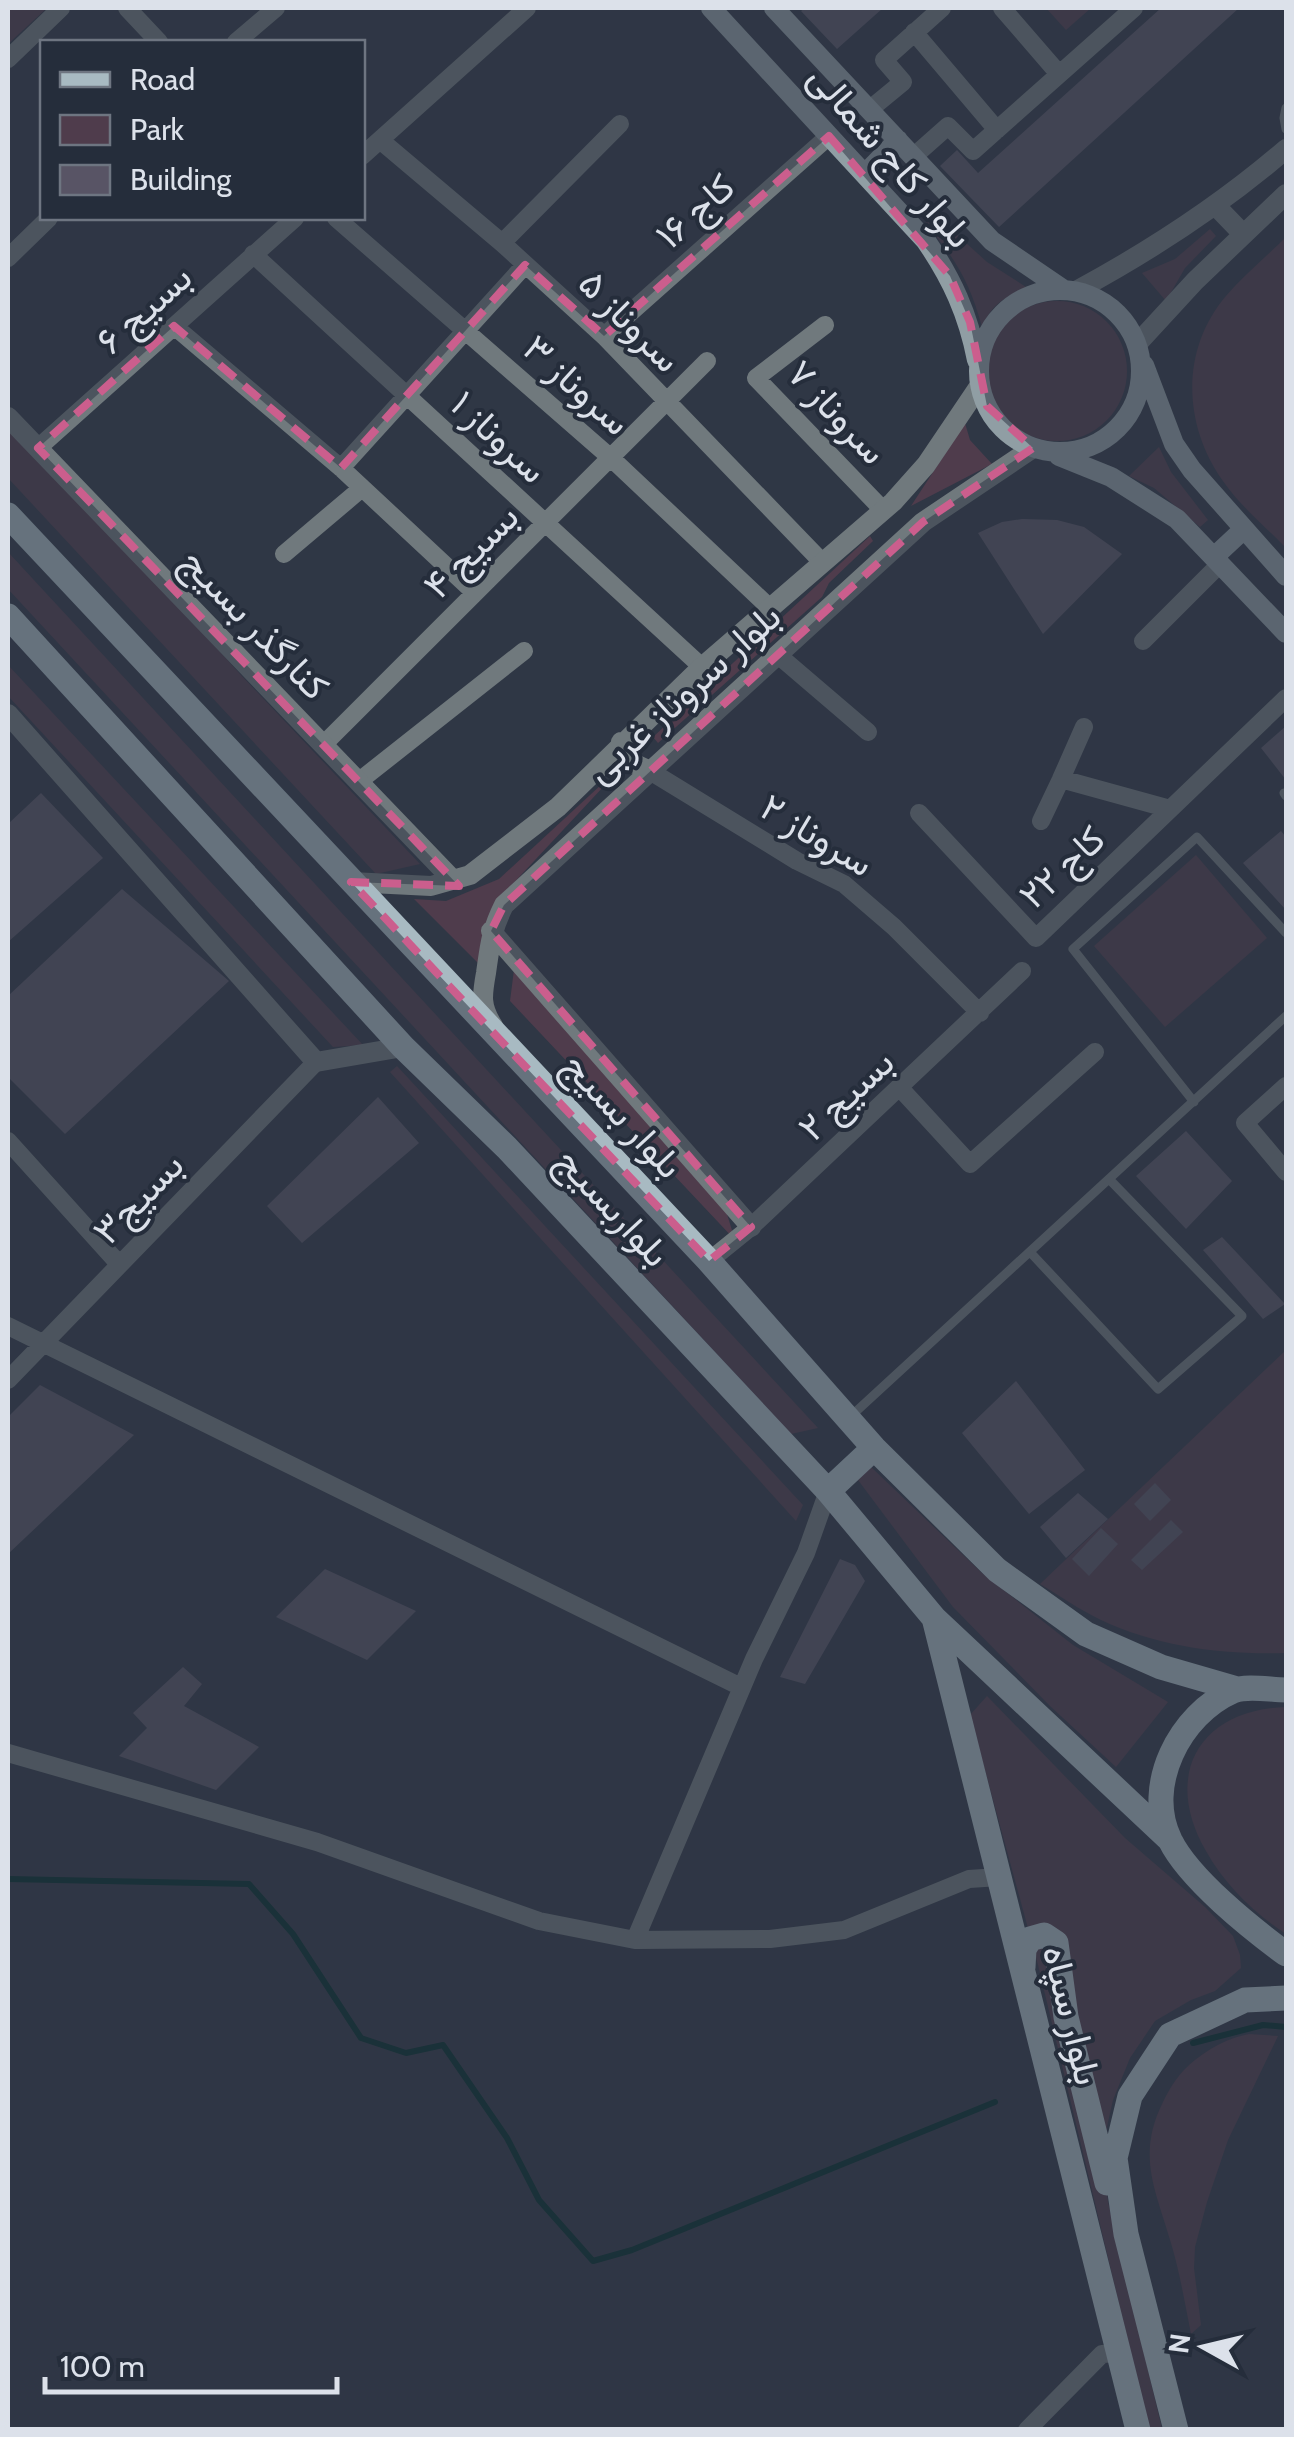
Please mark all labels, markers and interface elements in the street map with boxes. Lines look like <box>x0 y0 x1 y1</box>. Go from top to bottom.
legend <box>40 40 365 220</box>
street label: بلوار کاج شمالی <box>796 54 984 259</box>
text: Road <box>130 61 195 98</box>
text: Park <box>130 111 185 148</box>
text: Building <box>130 161 233 198</box>
street label: کاج ۱۶ <box>645 163 746 261</box>
street label: بسیج ۶ <box>86 254 203 366</box>
street label: سروناز ۵ <box>569 260 691 382</box>
street label: سروناز ۳ <box>514 324 641 445</box>
street label: سروناز ۷ <box>777 350 897 474</box>
street label: سروناز ۱ <box>442 380 557 493</box>
street label: بسیج ۴ <box>413 493 530 610</box>
street label: کنارگذر بسیج <box>169 538 339 711</box>
street label: بلوار سروناز غربی <box>575 593 790 793</box>
street label: سروناز ۲ <box>752 783 882 886</box>
street label: کاج ۲۲ <box>1009 815 1117 920</box>
street label: بسیج ۲ <box>788 1039 905 1153</box>
street label: بلوار بسیج <box>551 1042 694 1190</box>
street label: بلواربسیج <box>544 1137 680 1278</box>
street label: بسیج۳ <box>82 1142 195 1256</box>
street label: بلوار سپاه <box>1030 1940 1112 2090</box>
north arrow <box>1154 2297 1254 2397</box>
text: N <box>1161 2331 1197 2356</box>
scale bar <box>45 2332 338 2394</box>
text: 100 m <box>60 2348 145 2385</box>

